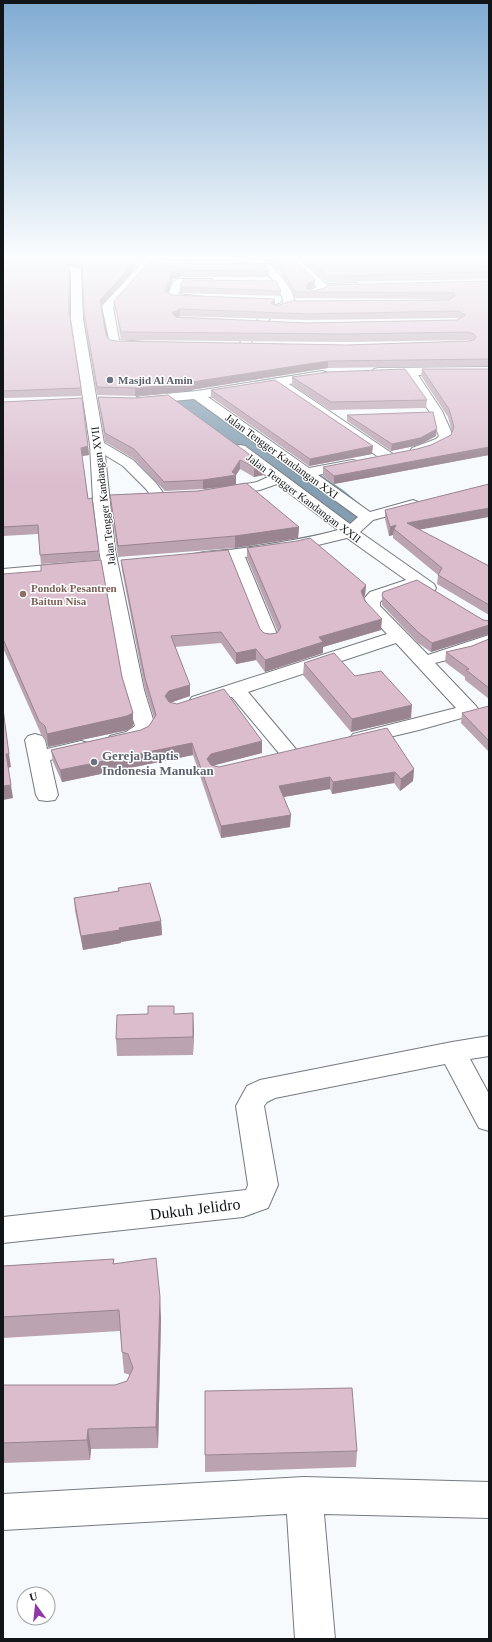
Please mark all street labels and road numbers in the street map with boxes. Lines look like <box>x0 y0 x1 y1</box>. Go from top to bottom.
street label: Jalan Tengger Kandangan XXI <box>223 411 341 501</box>
street label: Jalan Tengger Kandangan XVII <box>88 426 117 566</box>
street label: Jalan Tengger Kandangan XXII <box>245 451 364 545</box>
street label: Dukuh Jelidro <box>149 1195 241 1223</box>

